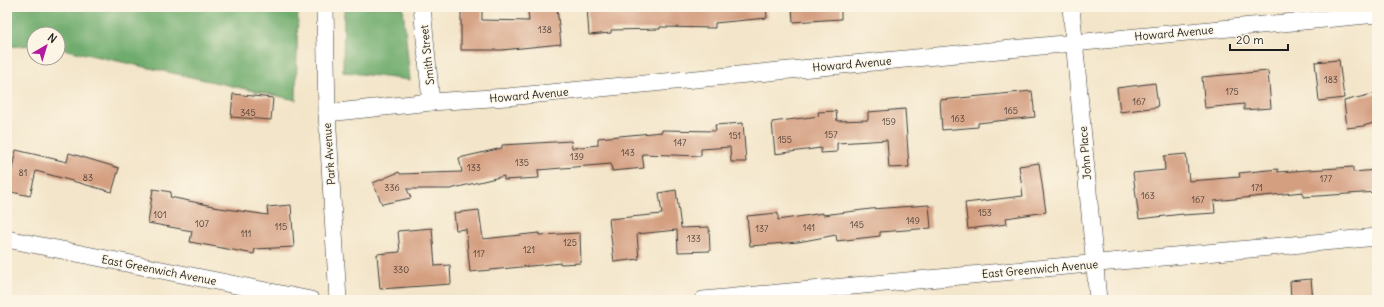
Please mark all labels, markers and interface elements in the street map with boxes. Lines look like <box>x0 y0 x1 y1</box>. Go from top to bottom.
street label: Howard Avenue <box>1134 23 1214 43</box>
street label: Smith Street <box>417 24 437 86</box>
house number: 138 <box>538 24 552 35</box>
north arrow <box>26 26 66 66</box>
scale bar <box>1230 26 1288 52</box>
text: N <box>45 30 59 46</box>
text: 20 m <box>1236 32 1264 47</box>
street label: Howard Avenue <box>812 54 892 74</box>
house number: 183 <box>1324 74 1338 85</box>
street label: Howard Avenue <box>489 85 569 105</box>
house number: 175 <box>1225 86 1239 97</box>
house number: 167 <box>1132 96 1146 107</box>
house number: 165 <box>1004 105 1018 116</box>
house number: 345 <box>240 107 256 118</box>
house number: 163 <box>951 113 965 124</box>
house number: 159 <box>882 116 896 127</box>
street label: Park Avenue <box>320 122 338 186</box>
street label: John Place <box>1076 126 1094 180</box>
house number: 157 <box>824 129 838 140</box>
house number: 151 <box>729 130 741 141</box>
house number: 155 <box>778 134 792 145</box>
house number: 147 <box>673 137 687 148</box>
house number: 143 <box>621 147 635 158</box>
house number: 139 <box>570 151 584 162</box>
house number: 135 <box>515 157 529 168</box>
house number: 133 <box>467 162 481 173</box>
house number: 81 <box>19 167 27 178</box>
house number: 83 <box>83 172 93 183</box>
house number: 177 <box>1320 173 1333 184</box>
house number: 336 <box>384 182 400 193</box>
house number: 171 <box>1251 182 1263 193</box>
house number: 163 <box>1141 190 1155 201</box>
house number: 167 <box>1191 194 1205 205</box>
house number: 153 <box>978 207 992 218</box>
house number: 101 <box>153 209 167 220</box>
house number: 149 <box>906 215 920 226</box>
house number: 107 <box>195 218 209 229</box>
house number: 145 <box>850 219 864 230</box>
house number: 115 <box>275 221 287 232</box>
house number: 141 <box>803 222 815 233</box>
house number: 137 <box>755 223 769 234</box>
house number: 111 <box>241 228 251 239</box>
house number: 133 <box>687 233 701 244</box>
house number: 125 <box>563 237 577 248</box>
house number: 121 <box>523 244 535 255</box>
house number: 117 <box>473 248 485 259</box>
street label: East Greenwich Avenue <box>100 252 218 288</box>
street label: East Greenwich Avenue <box>981 257 1099 281</box>
house number: 330 <box>393 264 409 275</box>

